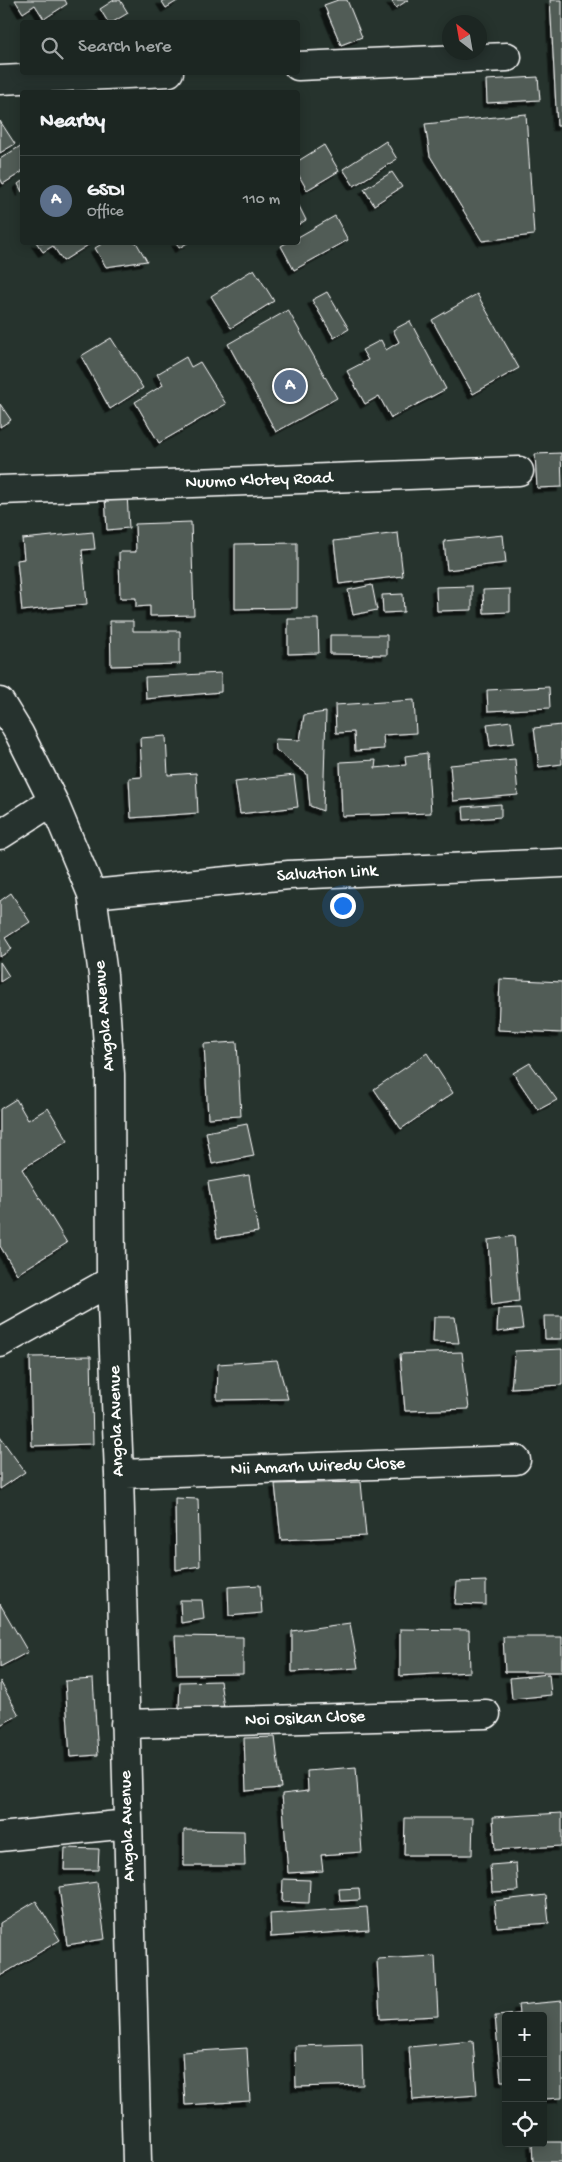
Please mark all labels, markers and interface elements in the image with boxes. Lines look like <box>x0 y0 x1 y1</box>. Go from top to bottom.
north arrow <box>442 15 487 60</box>
search box <box>20 20 300 75</box>
icon: search <box>38 34 66 62</box>
text: Search here <box>78 36 172 59</box>
text: Nearby <box>40 110 105 135</box>
text: GSDI <box>87 180 125 203</box>
text: A <box>51 191 61 210</box>
text: 110 m <box>243 191 280 210</box>
text: Office <box>87 203 124 222</box>
pin: A <box>274 367 306 405</box>
street label: Nuumo Klotey Road <box>185 468 334 494</box>
street label: Salvation Link <box>276 861 380 887</box>
your location <box>330 893 356 919</box>
street label: Angola Avenue <box>90 959 120 1072</box>
street label: Angola Avenue <box>105 1364 129 1477</box>
street label: Nii Amarh Wiredu Close <box>230 1453 406 1481</box>
street label: Noi Osikan Close <box>244 1706 366 1732</box>
street label: Angola Avenue <box>116 1769 140 1882</box>
map controls <box>502 2012 547 2147</box>
button: + <box>502 2012 547 2057</box>
button: − <box>502 2057 547 2102</box>
button: locate <box>502 2102 547 2147</box>

